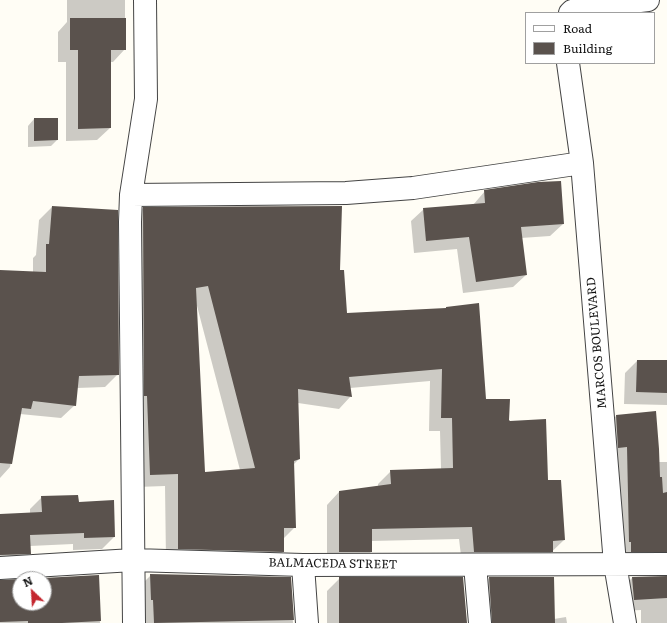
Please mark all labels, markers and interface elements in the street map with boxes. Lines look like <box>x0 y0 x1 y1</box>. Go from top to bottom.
legend <box>525 12 655 64</box>
text: Road <box>563 19 592 37</box>
text: Building <box>563 39 612 57</box>
street label: MARCOS BOULEVARD <box>584 277 610 409</box>
street label: BALMACEDA STREET <box>269 556 397 572</box>
north arrow <box>12 571 52 611</box>
text: N <box>20 572 35 590</box>

